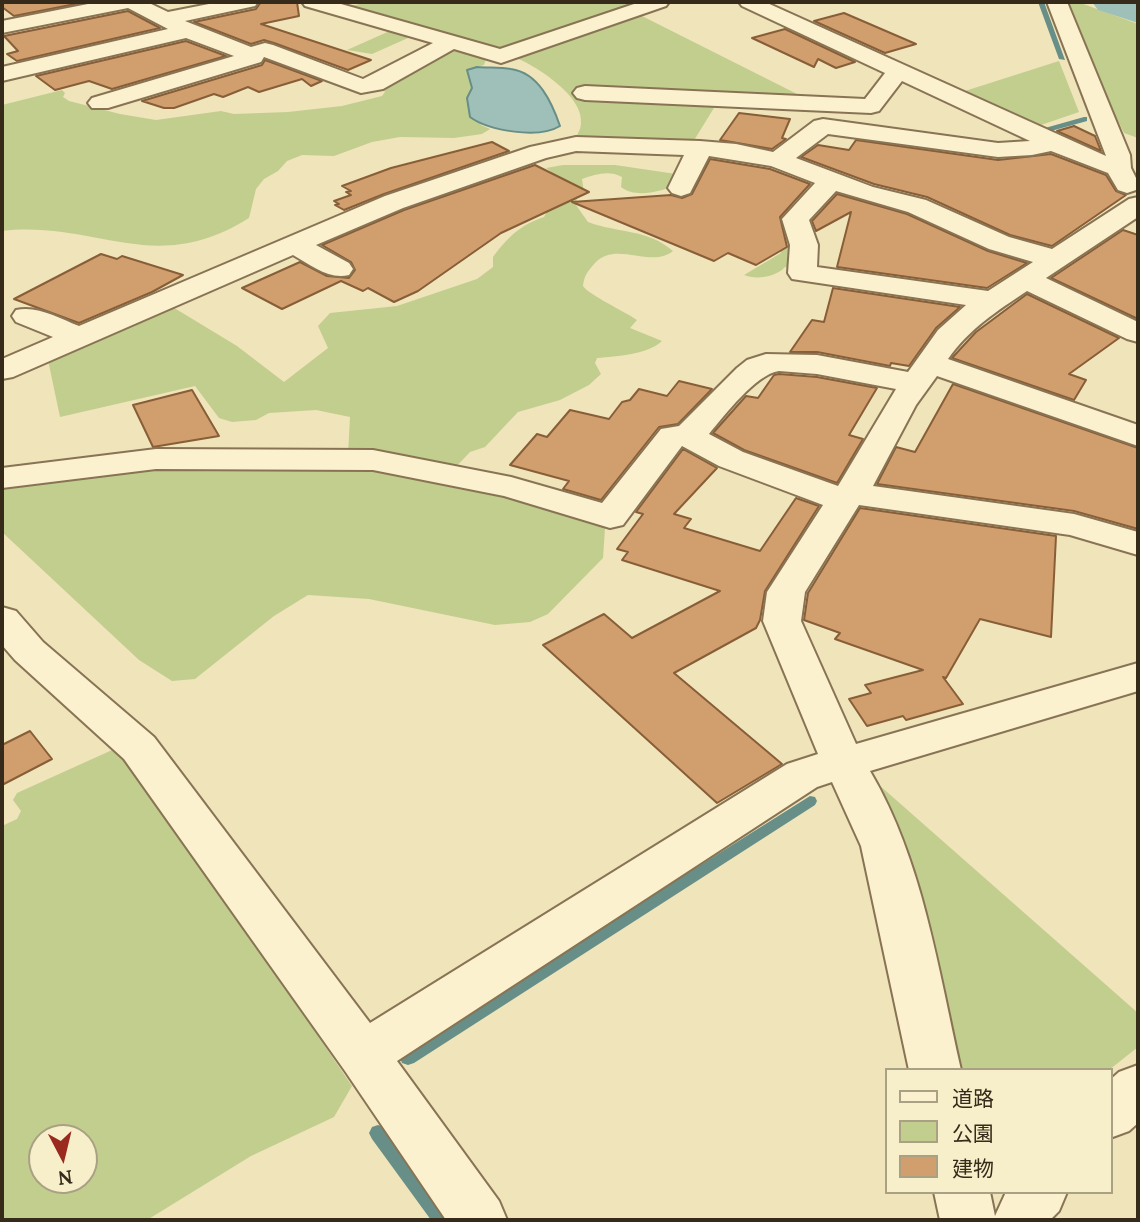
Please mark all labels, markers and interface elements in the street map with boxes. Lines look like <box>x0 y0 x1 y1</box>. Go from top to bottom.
legend <box>884 1068 1112 1194</box>
text: 道路 <box>952 1085 994 1112</box>
text: 公園 <box>952 1120 994 1147</box>
north arrow <box>28 1124 98 1194</box>
text: 建物 <box>952 1155 994 1182</box>
text: N <box>57 1165 74 1191</box>

